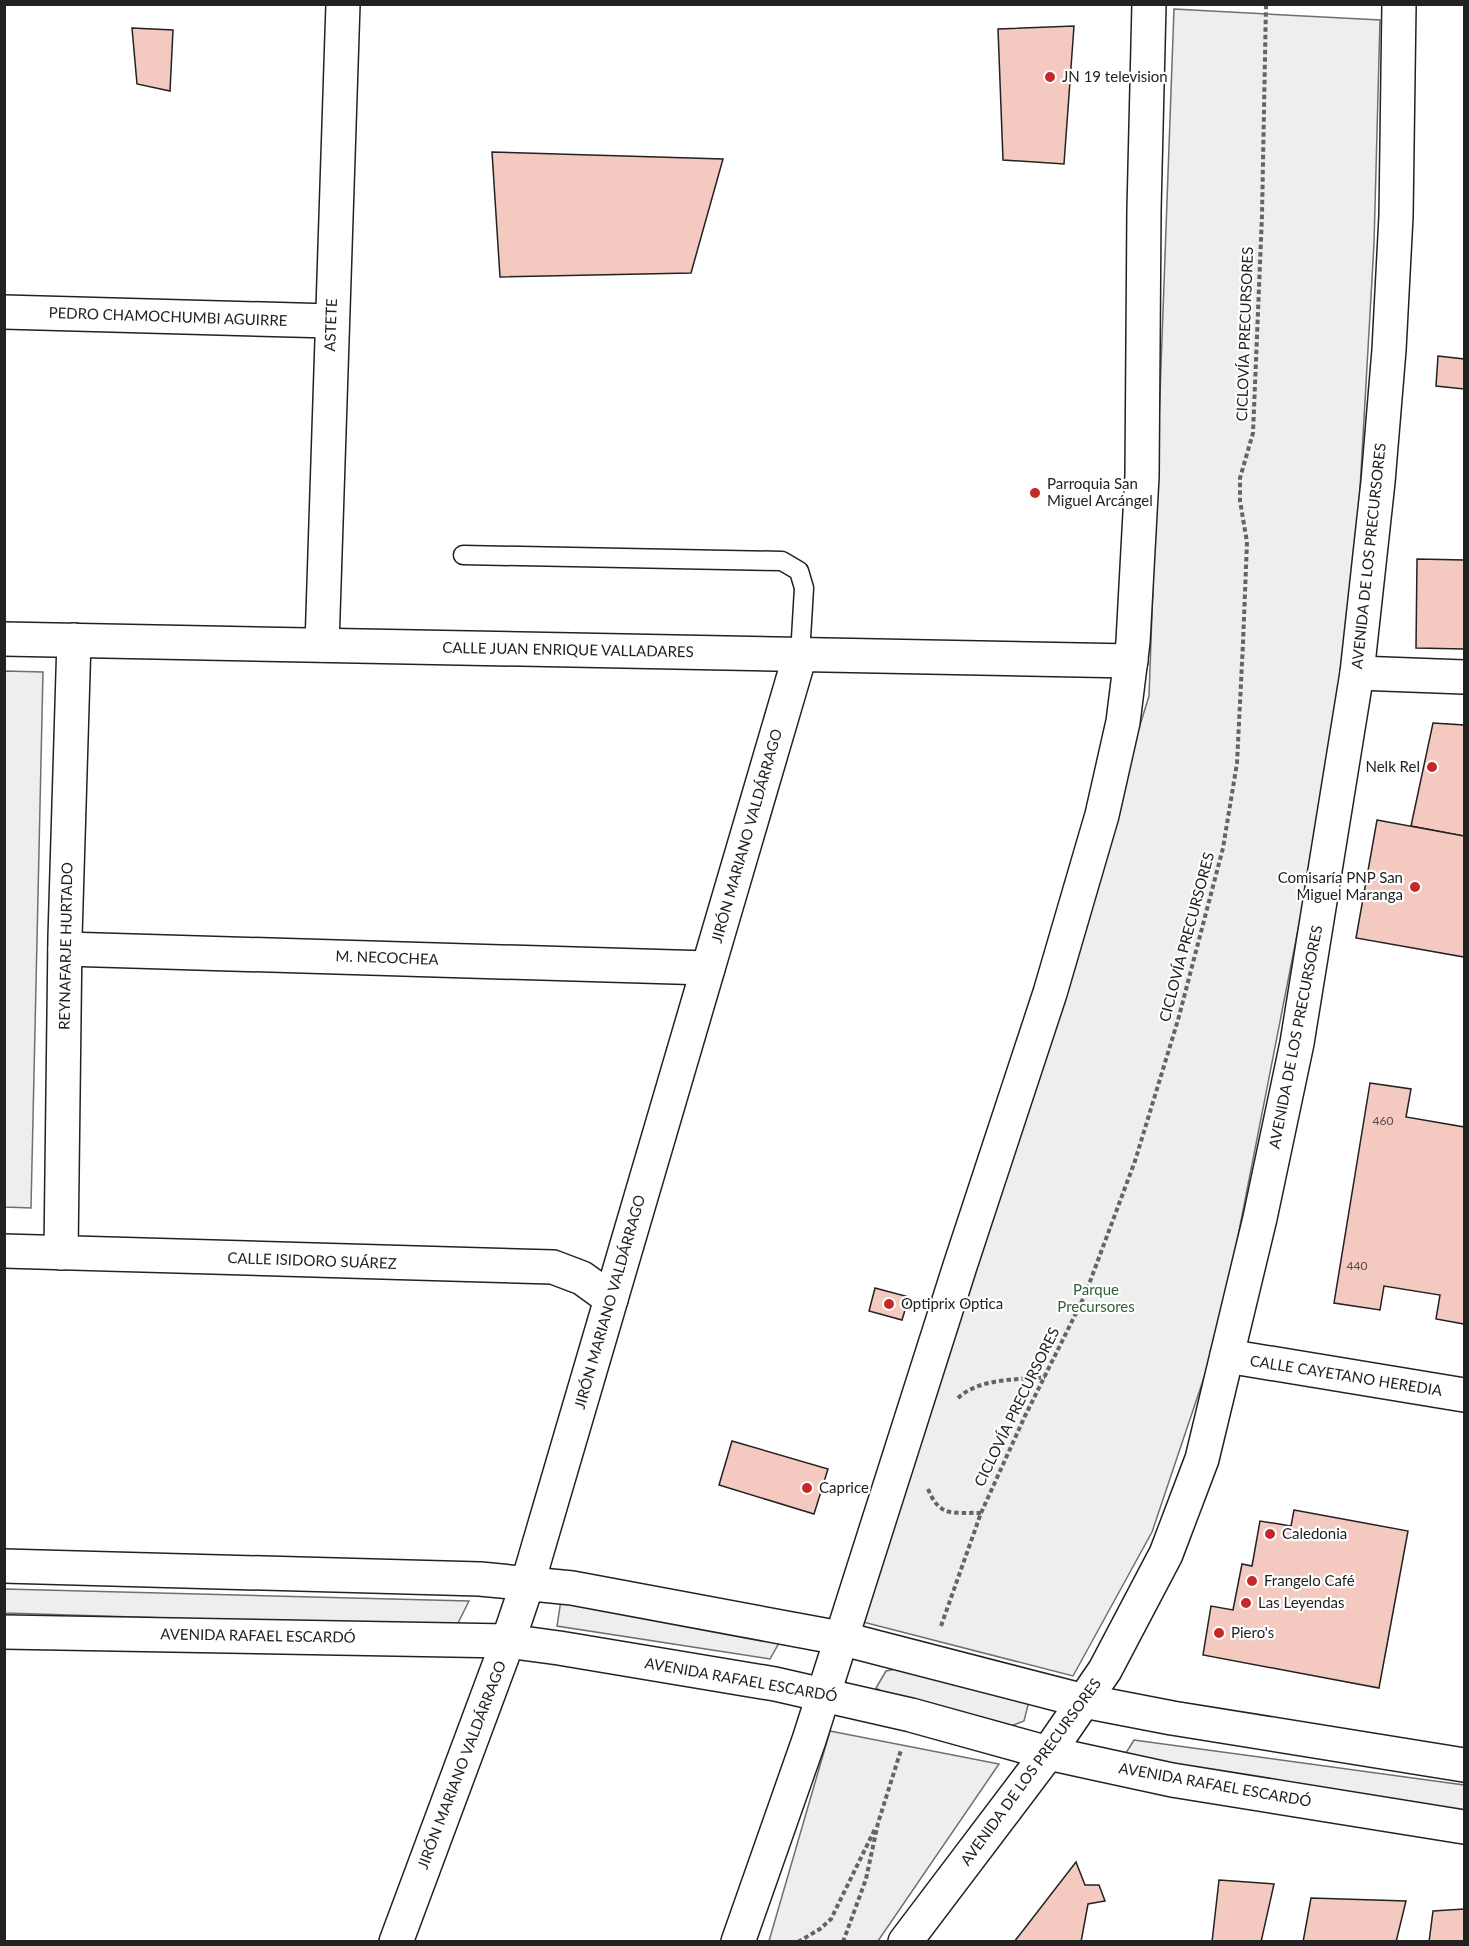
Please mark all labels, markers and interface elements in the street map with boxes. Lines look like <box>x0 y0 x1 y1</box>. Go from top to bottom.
place label: JN 19 television <box>1062 67 1168 85</box>
marker: JN 19 television <box>1043 70 1057 84</box>
street label: CICLOVÍA PRECURSORES <box>1232 246 1256 422</box>
street label: ASTETE <box>320 298 340 352</box>
street label: PEDRO CHAMOCHUMBI AGUIRRE <box>48 303 288 329</box>
street label: AVENIDA DE LOS PRECURSORES <box>1347 442 1389 670</box>
place label: Parroquia San Miguel Arcángel <box>1047 474 1153 509</box>
marker: Parroquia San Miguel Arcángel <box>1028 486 1042 500</box>
street label: CALLE JUAN ENRIQUE VALLADARES <box>442 638 694 660</box>
street label: JIRÓN MARIANO VALDÁRRAGO <box>707 727 785 945</box>
place label: Nelk Rel <box>1365 757 1420 775</box>
marker: Nelk Rel <box>1425 760 1439 774</box>
street label: CICLOVÍA PRECURSORES <box>1155 850 1217 1023</box>
street label: REYNAFARJE HURTADO <box>55 862 75 1030</box>
place label: Comisaría PNP San Miguel Maranga <box>1278 868 1403 903</box>
marker: Comisaría PNP San Miguel Maranga <box>1408 880 1422 894</box>
street label: AVENIDA DE LOS PRECURSORES <box>1265 924 1326 1150</box>
street label: M. NECOCHEA <box>335 946 440 968</box>
house number: 460 <box>1373 1113 1393 1128</box>
street label: JIRÓN MARIANO VALDÁRRAGO <box>570 1193 648 1411</box>
street label: CALLE ISIDORO SUÁREZ <box>227 1248 397 1272</box>
house number: 440 <box>1347 1258 1367 1273</box>
park label: Parque Precursores <box>1057 1280 1135 1315</box>
place label: Optiprix Optica <box>901 1294 1003 1312</box>
marker: Optiprix Optica <box>882 1297 896 1311</box>
street label: CICLOVÍA PRECURSORES <box>970 1324 1062 1489</box>
street label: CALLE CAYETANO HEREDIA <box>1249 1351 1444 1399</box>
place label: Caprice <box>819 1478 869 1496</box>
marker: Caprice <box>800 1481 814 1495</box>
place label: Caledonia <box>1282 1524 1347 1542</box>
marker: Caledonia <box>1263 1527 1277 1541</box>
place label: Frangelo Café <box>1264 1571 1355 1589</box>
marker: Frangelo Café <box>1245 1574 1259 1588</box>
place label: Las Leyendas <box>1258 1593 1345 1611</box>
marker: Las Leyendas <box>1239 1596 1253 1610</box>
place label: Piero's <box>1231 1623 1274 1641</box>
street label: AVENIDA RAFAEL ESCARDÓ <box>160 1624 356 1646</box>
marker: Piero's <box>1212 1626 1226 1640</box>
street label: AVENIDA RAFAEL ESCARDÓ <box>643 1653 839 1705</box>
street label: JIRÓN MARIANO VALDÁRRAGO <box>413 1658 509 1871</box>
street label: AVENIDA DE LOS PRECURSORES <box>956 1674 1104 1869</box>
street label: AVENIDA RAFAEL ESCARDÓ <box>1117 1758 1313 1810</box>

